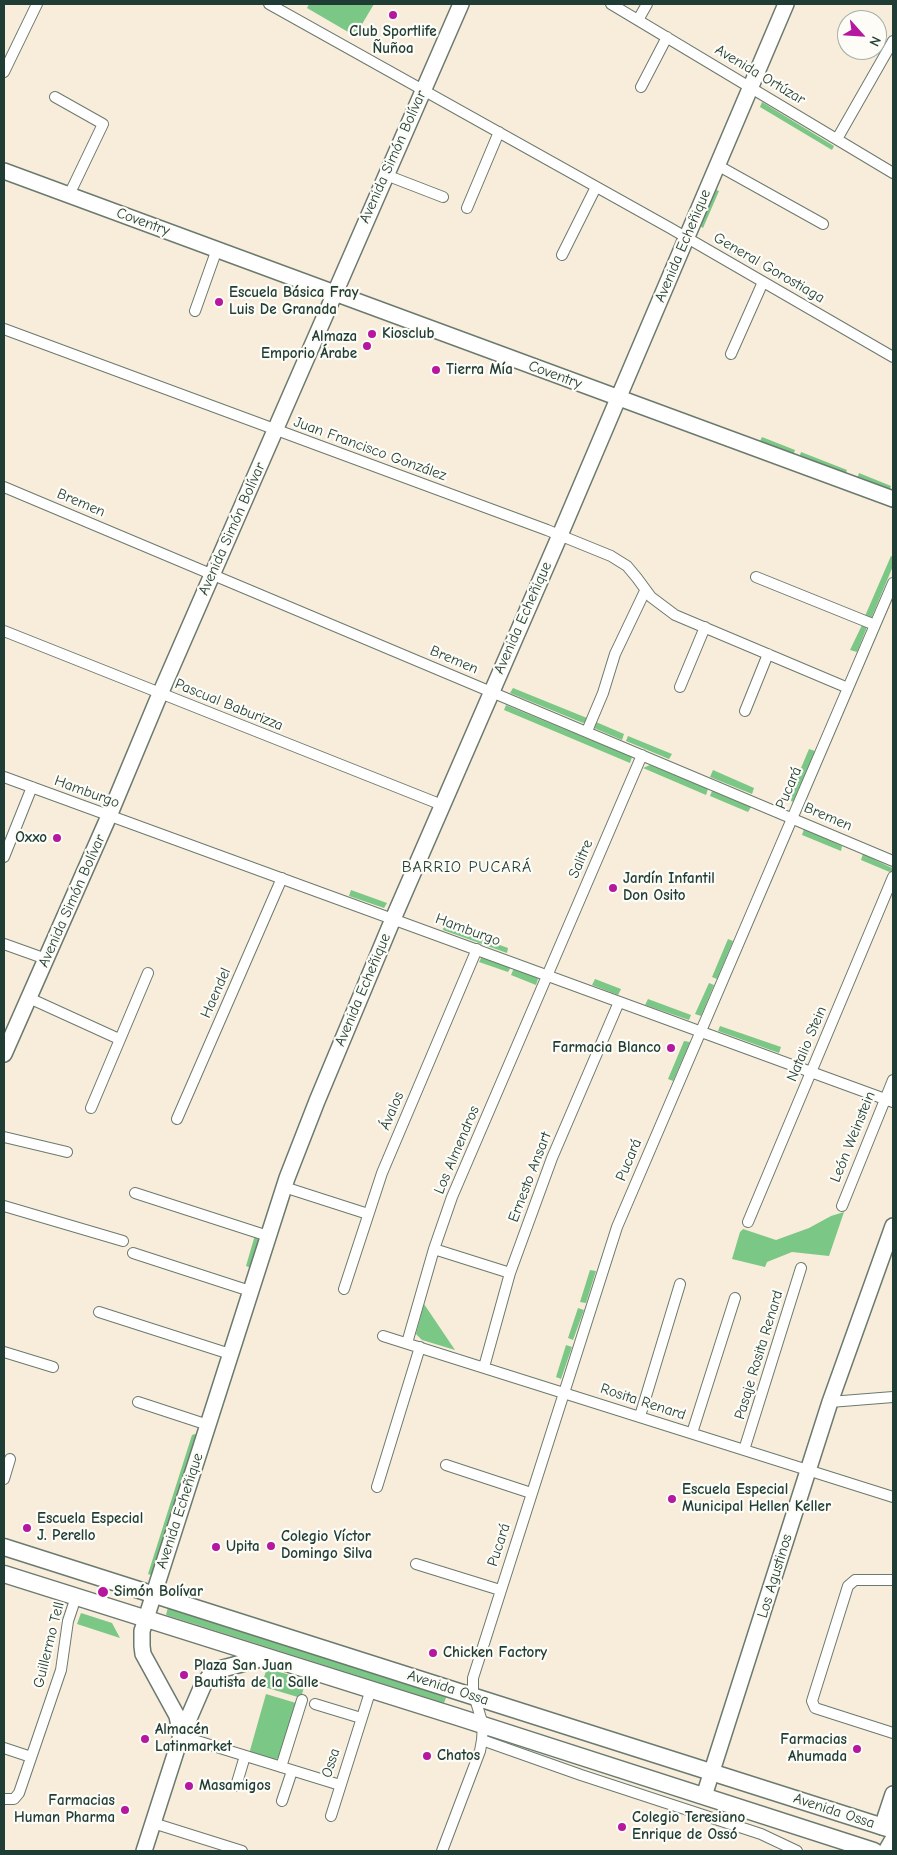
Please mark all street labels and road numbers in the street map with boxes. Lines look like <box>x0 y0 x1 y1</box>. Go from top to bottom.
street label: Avenida Ortúzar <box>712 41 808 109</box>
street label: Avenida Simón Bolívar <box>356 88 430 226</box>
street label: Avenida Echeñique <box>651 187 715 305</box>
street label: Coventry <box>114 204 172 240</box>
street label: General Gorostiaga <box>710 229 828 307</box>
street label: Coventry <box>526 357 584 393</box>
street label: Juan Francisco González <box>291 413 449 485</box>
street label: Avenida Simón Bolívar <box>195 460 269 598</box>
street label: Bremen <box>54 485 108 521</box>
street label: Avenida Echeñique <box>490 559 556 677</box>
street label: Bremen <box>427 642 481 678</box>
street label: Pascual Baburizza <box>172 675 286 735</box>
street label: Pucará <box>772 764 806 812</box>
street label: Hamburgo <box>52 772 122 812</box>
street label: Bremen <box>801 799 855 835</box>
street label: Avenida Simón Bolívar <box>35 832 109 970</box>
street label: Salitre <box>565 837 597 881</box>
street label: Hamburgo <box>433 910 503 950</box>
street label: Avenida Echeñique <box>331 931 395 1049</box>
street label: Haendel <box>197 965 235 1021</box>
street label: Natalio Stein <box>783 1004 831 1084</box>
street label: Ávalos <box>376 1089 408 1133</box>
street label: León Weinstein <box>827 1089 879 1185</box>
street label: Los Almendros <box>430 1103 484 1197</box>
street label: Ernesto Ansart <box>505 1129 555 1225</box>
street label: Pucará <box>612 1136 646 1184</box>
street label: Pasaje Rosita Renard <box>731 1288 787 1422</box>
street label: Rosita Renard <box>598 1380 688 1424</box>
street label: Avenida Echeñique <box>153 1451 207 1571</box>
street label: Pucará <box>484 1521 514 1569</box>
street label: Los Agustinos <box>754 1532 796 1620</box>
street label: Guillermo Tell <box>30 1600 68 1690</box>
street label: Avenida Ossa <box>405 1666 491 1710</box>
street label: Ossa <box>318 1746 344 1780</box>
street label: Avenida Ossa <box>791 1789 877 1833</box>

